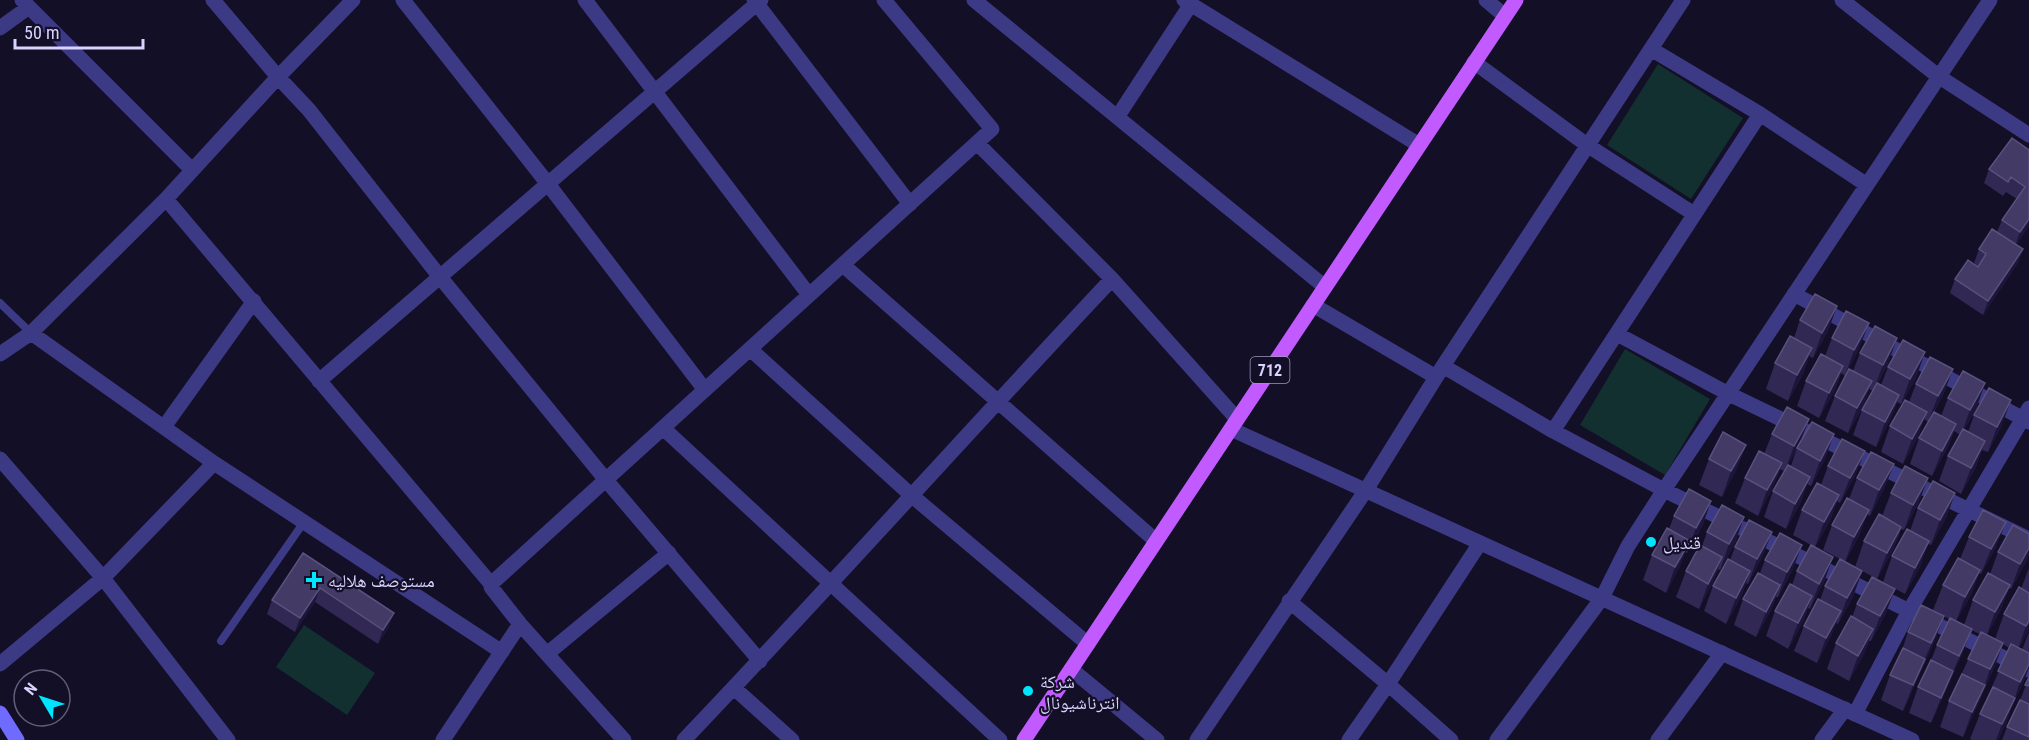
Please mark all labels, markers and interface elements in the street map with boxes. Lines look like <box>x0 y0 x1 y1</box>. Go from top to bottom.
scale bar <box>15 12 142 50</box>
text: 50 m <box>24 22 59 43</box>
road number: 712 <box>1250 357 1290 383</box>
place label: قنديل <box>1663 532 1701 554</box>
marker: قنديل <box>1644 535 1658 549</box>
place label: مستوصف هلاليه <box>328 570 435 591</box>
marker: مستوصف هلاليه <box>305 571 323 589</box>
north arrow <box>12 668 72 728</box>
place label: شركة انترناشيونال <box>1040 671 1119 714</box>
text: N <box>20 679 41 699</box>
marker: شركة انترناشيونال <box>1021 684 1035 698</box>

